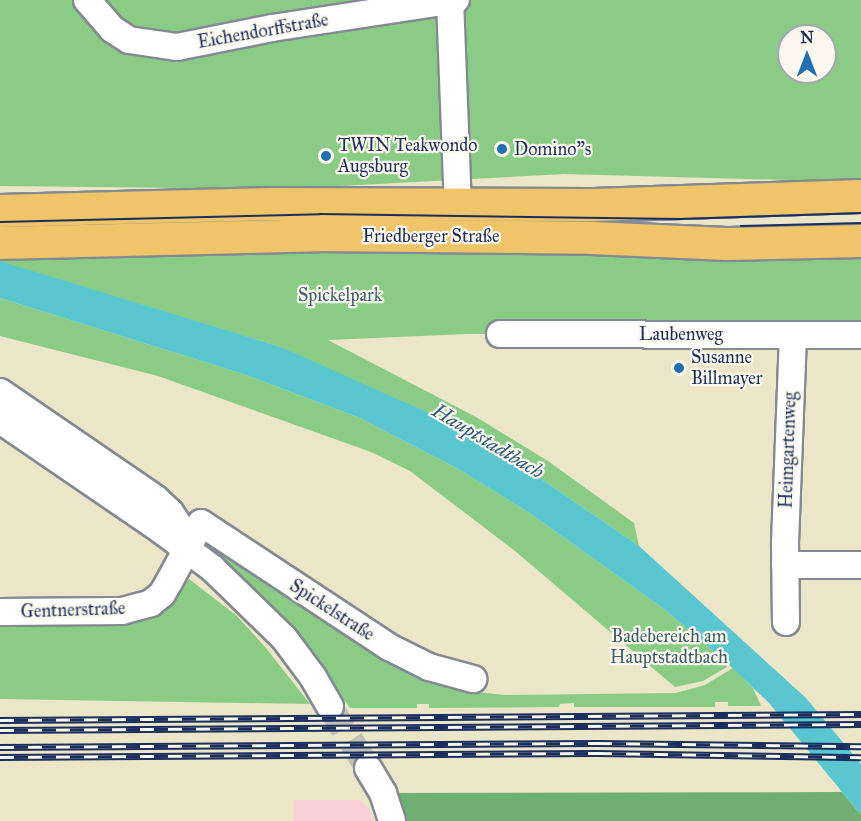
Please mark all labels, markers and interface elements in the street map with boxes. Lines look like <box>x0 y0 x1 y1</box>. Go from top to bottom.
street label: Eichendorffstraße <box>196 9 330 53</box>
north arrow <box>777 24 837 84</box>
text: N <box>800 28 814 47</box>
place label: TWIN Teakwondo Augsburg <box>338 135 477 178</box>
place label: Domino"s <box>514 138 591 160</box>
marker: Domino"s <box>495 142 509 156</box>
marker: TWIN Teakwondo Augsburg <box>319 149 333 163</box>
street label: Friedberger Straße <box>363 225 499 247</box>
park label: Spickelpark <box>298 284 382 306</box>
street label: Laubenweg <box>639 323 723 345</box>
place label: Susanne Billmayer <box>691 347 763 389</box>
marker: Susanne Billmayer <box>672 361 686 375</box>
street label: Heimgartenweg <box>775 391 801 509</box>
water label: Hauptstadtbach <box>428 398 548 484</box>
street label: Spickelstraße <box>286 575 378 645</box>
street label: Gentnerstraße <box>20 597 126 623</box>
park label: Badebereich am Hauptstadtbach <box>610 626 728 668</box>

